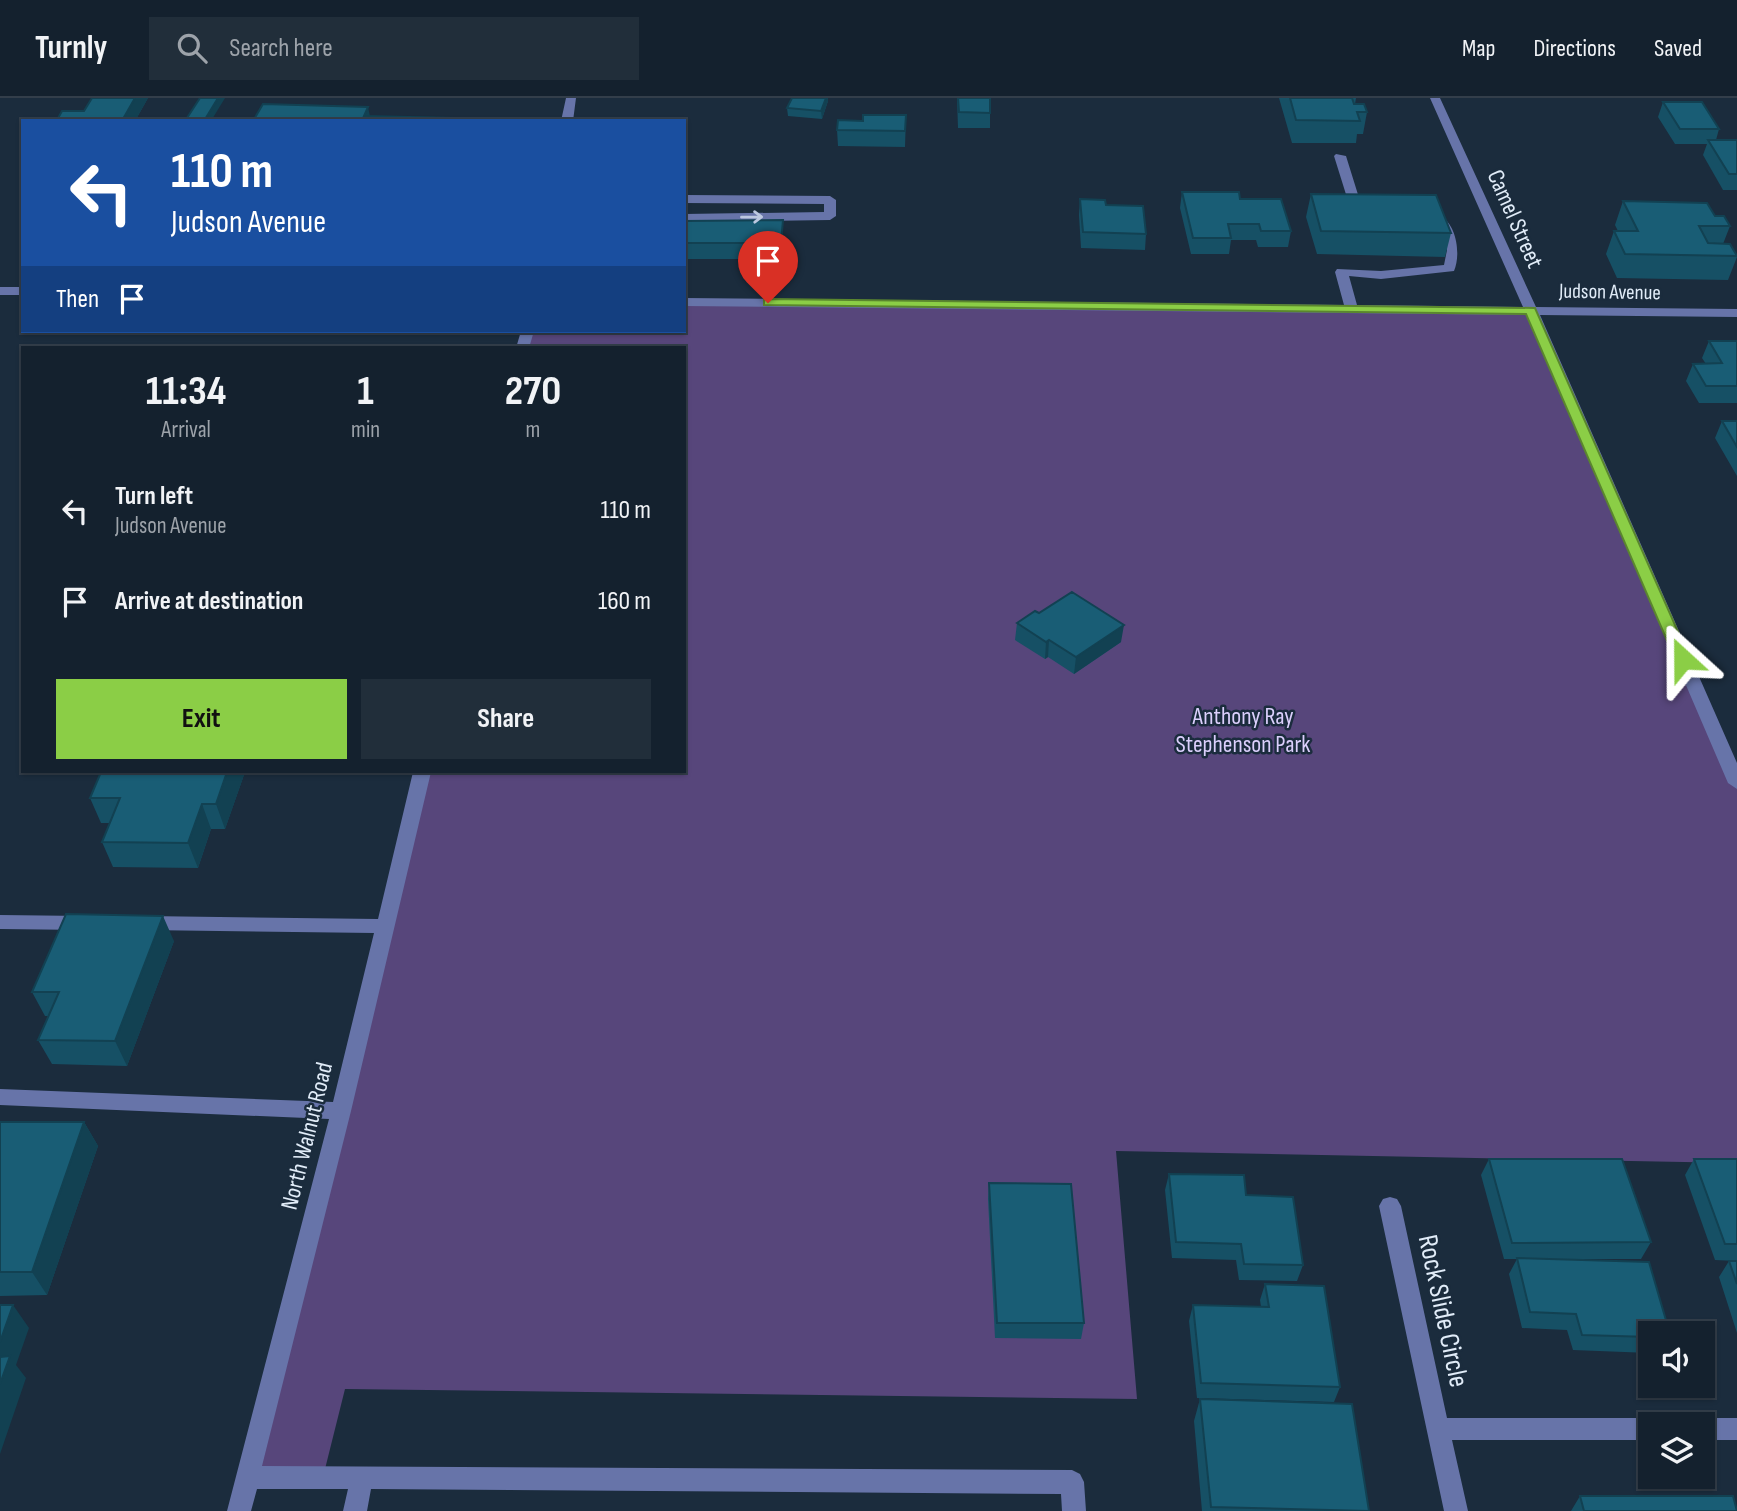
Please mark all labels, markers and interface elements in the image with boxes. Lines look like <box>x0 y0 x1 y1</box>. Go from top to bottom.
search box <box>149 17 639 80</box>
text: Turnly <box>35 28 107 68</box>
icon: search <box>173 29 211 67</box>
text: Search here <box>229 33 333 64</box>
text: Map <box>1462 34 1495 63</box>
text: Directions <box>1533 34 1616 63</box>
text: Saved <box>1654 34 1702 63</box>
text: 110 m <box>171 143 273 202</box>
icon: left <box>56 147 147 238</box>
street label: Camel Street <box>1481 165 1549 273</box>
text: Judson Avenue <box>171 203 326 242</box>
one-way arrow <box>741 210 764 224</box>
pin <box>738 231 798 303</box>
icon: arrive <box>749 242 787 280</box>
street label: Judson Avenue <box>1558 279 1661 305</box>
icon: arrive <box>113 280 151 318</box>
text: Then <box>56 284 99 315</box>
text: 11:34 <box>146 366 226 417</box>
text: 1 <box>357 366 374 417</box>
text: 270 <box>505 366 561 417</box>
text: Arrival <box>161 416 211 444</box>
text: min <box>351 416 380 444</box>
text: m <box>526 416 540 444</box>
text: Turn left <box>115 481 193 512</box>
icon: left <box>56 492 94 530</box>
text: 110 m <box>600 495 651 526</box>
text: Judson Avenue <box>115 512 226 540</box>
icon: arrive <box>56 583 94 621</box>
text: Arrive at destination <box>115 586 303 617</box>
text: 160 m <box>598 586 651 617</box>
position arrow <box>1646 622 1720 696</box>
button: Exit <box>56 679 347 759</box>
button: Share <box>361 679 651 759</box>
park label: Anthony Ray Stephenson Park <box>1176 702 1310 759</box>
street label: North Walnut Road <box>275 1059 339 1213</box>
street label: Rock Slide Circle <box>1411 1232 1475 1390</box>
map controls <box>1638 1321 1715 1489</box>
button: sound <box>1638 1321 1715 1398</box>
button: layers <box>1638 1412 1715 1489</box>

